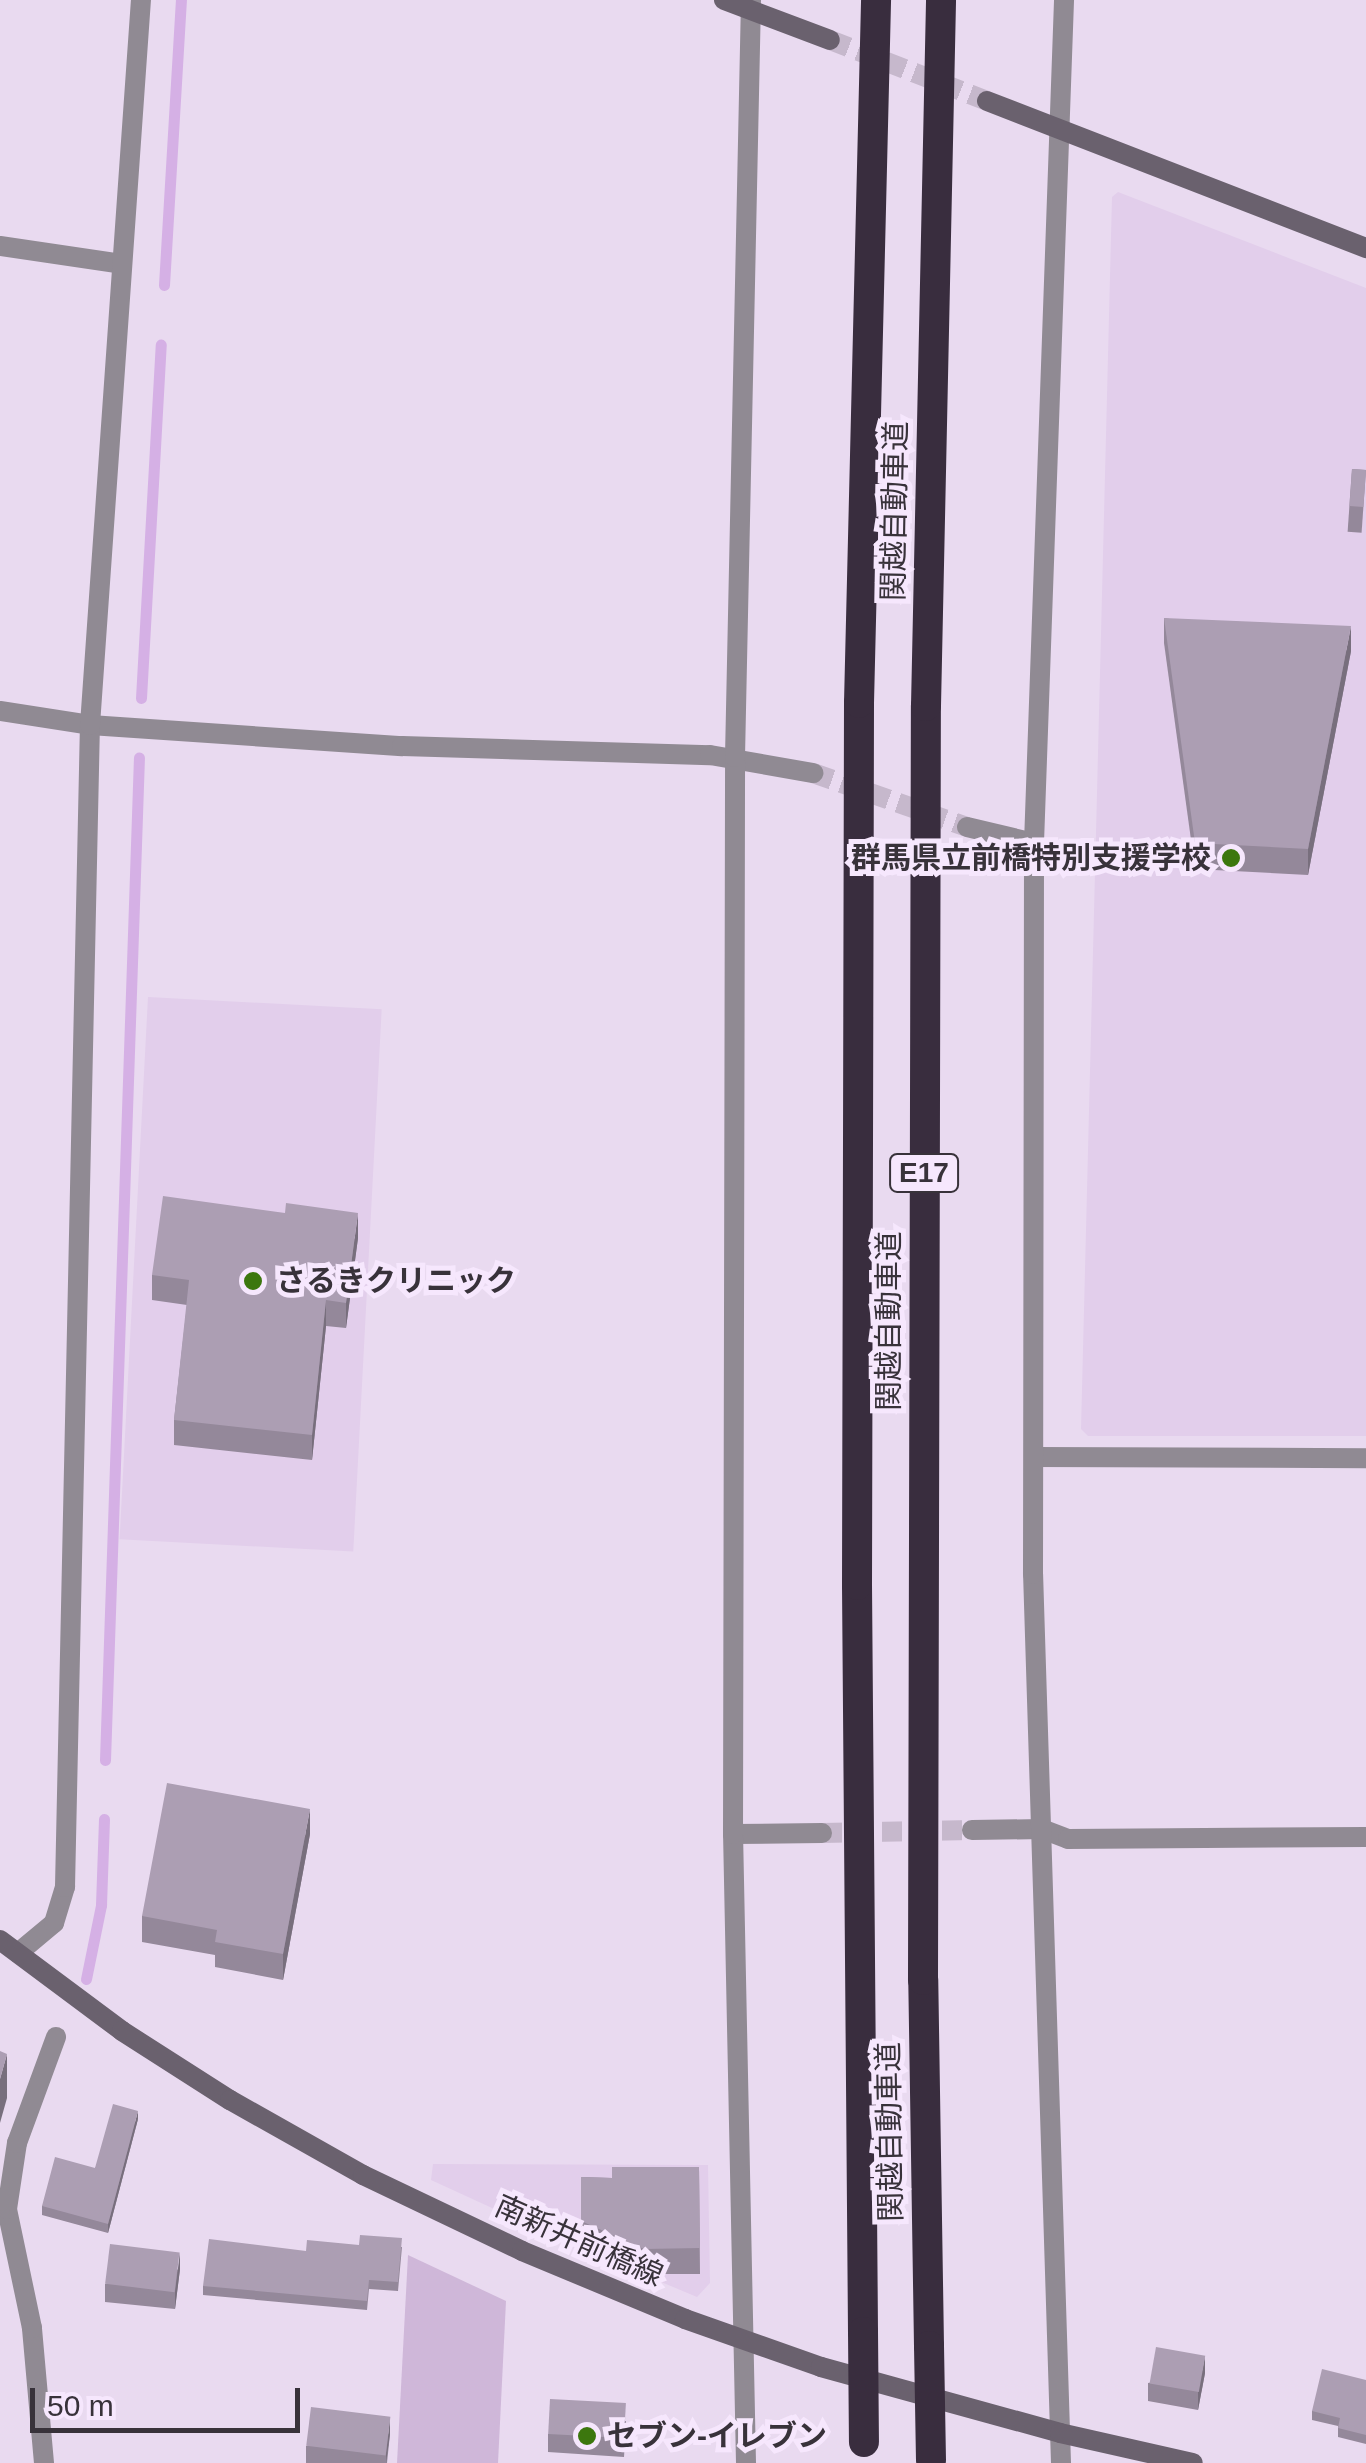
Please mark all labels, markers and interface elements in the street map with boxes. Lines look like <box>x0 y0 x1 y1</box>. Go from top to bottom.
street label: 関越自動車道 <box>875 421 915 601</box>
place label: 群馬県立前橋特別支援学校 <box>851 840 1211 876</box>
marker: 群馬県立前橋特別支援学校 <box>1220 847 1242 869</box>
road number: E17 <box>889 1150 959 1196</box>
street label: 関越自動車道 <box>871 1231 907 1411</box>
place label: さるきクリニック <box>276 1263 516 1299</box>
marker: さるきクリニック <box>240 1268 266 1294</box>
street label: 関越自動車道 <box>870 2042 910 2222</box>
street label: 南新井前橋線 <box>489 2188 669 2294</box>
scale bar <box>35 2368 305 2430</box>
text: 50 m <box>47 2389 114 2422</box>
place label: セブン-イレブン <box>607 2418 827 2454</box>
marker: セブン-イレブン <box>576 2425 598 2447</box>

